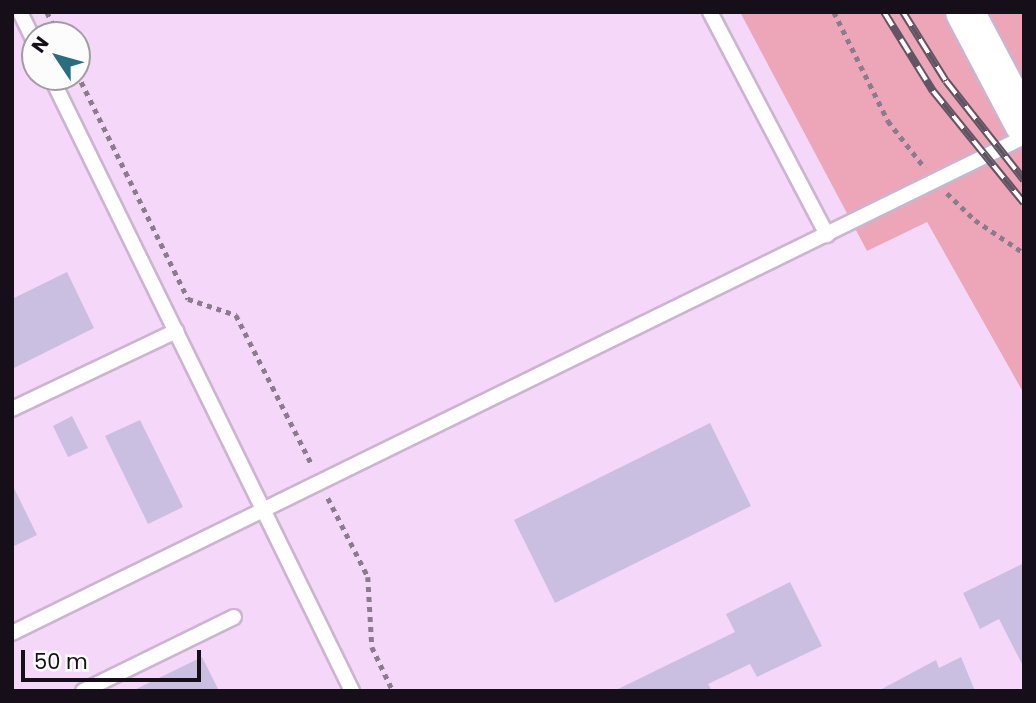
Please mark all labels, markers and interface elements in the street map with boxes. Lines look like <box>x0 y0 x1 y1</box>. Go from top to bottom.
north arrow <box>21 21 91 91</box>
text: N <box>25 31 55 58</box>
scale bar <box>24 636 205 680</box>
text: 50 m <box>34 647 88 676</box>

